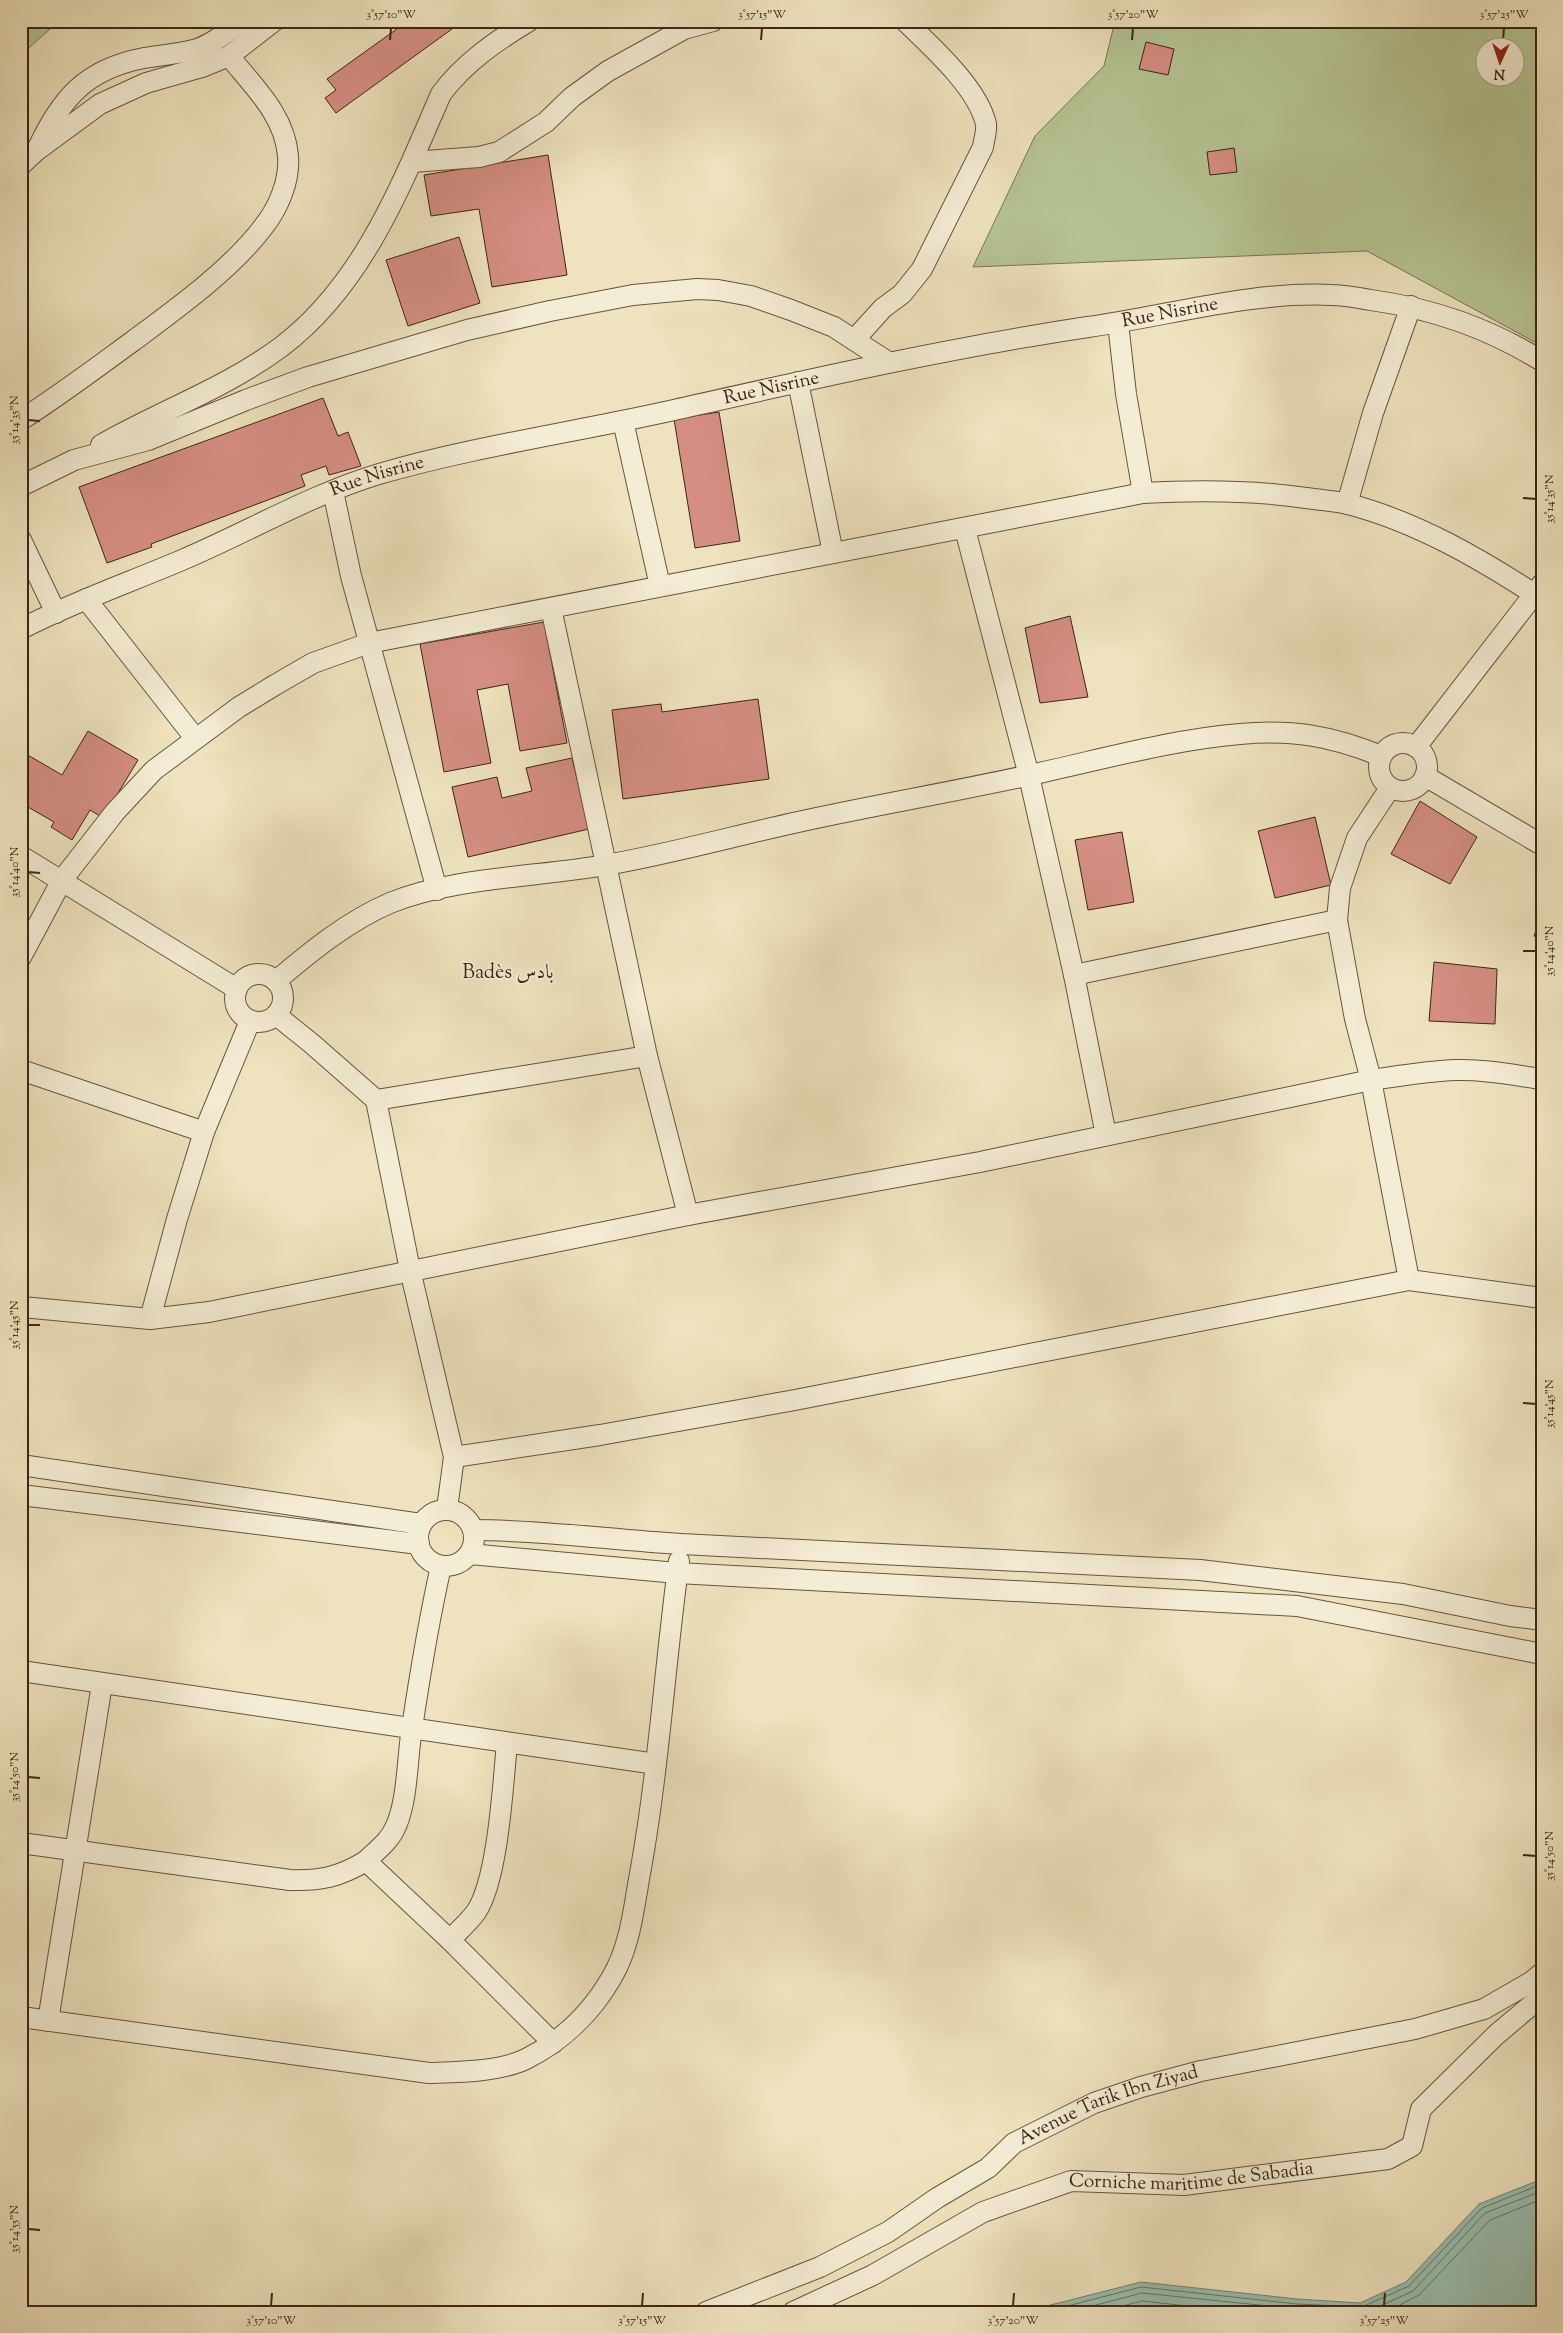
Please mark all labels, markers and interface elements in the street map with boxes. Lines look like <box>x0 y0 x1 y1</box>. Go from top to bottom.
text: 3°57'10"W <box>366 6 416 24</box>
text: 3°57'15"W <box>738 6 787 24</box>
text: 3°57'20"W <box>1107 6 1159 24</box>
text: 3°57'25"W <box>1479 6 1529 24</box>
north arrow <box>1476 38 1526 88</box>
text: N <box>1493 63 1506 83</box>
street label: Rue Nisrine <box>1120 291 1220 335</box>
street label: Rue Nisrine <box>721 365 822 412</box>
text: 35°14'35"N <box>6 395 24 444</box>
street label: Rue Nisrine <box>326 449 427 504</box>
text: 35°14'35"N <box>1541 474 1559 523</box>
text: 35°14'40"N <box>6 846 24 897</box>
text: 35°14'40"N <box>1541 925 1559 976</box>
district label: Badès بادس <box>462 959 554 988</box>
text: 35°14'45"N <box>6 1300 24 1349</box>
text: 35°14'45"N <box>1541 1379 1559 1428</box>
text: 35°14'50"N <box>6 1752 24 1802</box>
text: 35°14'50"N <box>1541 1831 1559 1881</box>
street label: Avenue Tarik Ibn Ziyad <box>1014 2059 1202 2152</box>
street label: Corniche maritime de Sabadia <box>1069 2155 1315 2199</box>
text: 35°14'55"N <box>6 2204 24 2253</box>
text: 3°57'10"W <box>246 2312 296 2330</box>
text: 3°57'15"W <box>618 2312 667 2330</box>
text: 3°57'20"W <box>987 2312 1039 2330</box>
text: 3°57'25"W <box>1359 2312 1409 2330</box>

